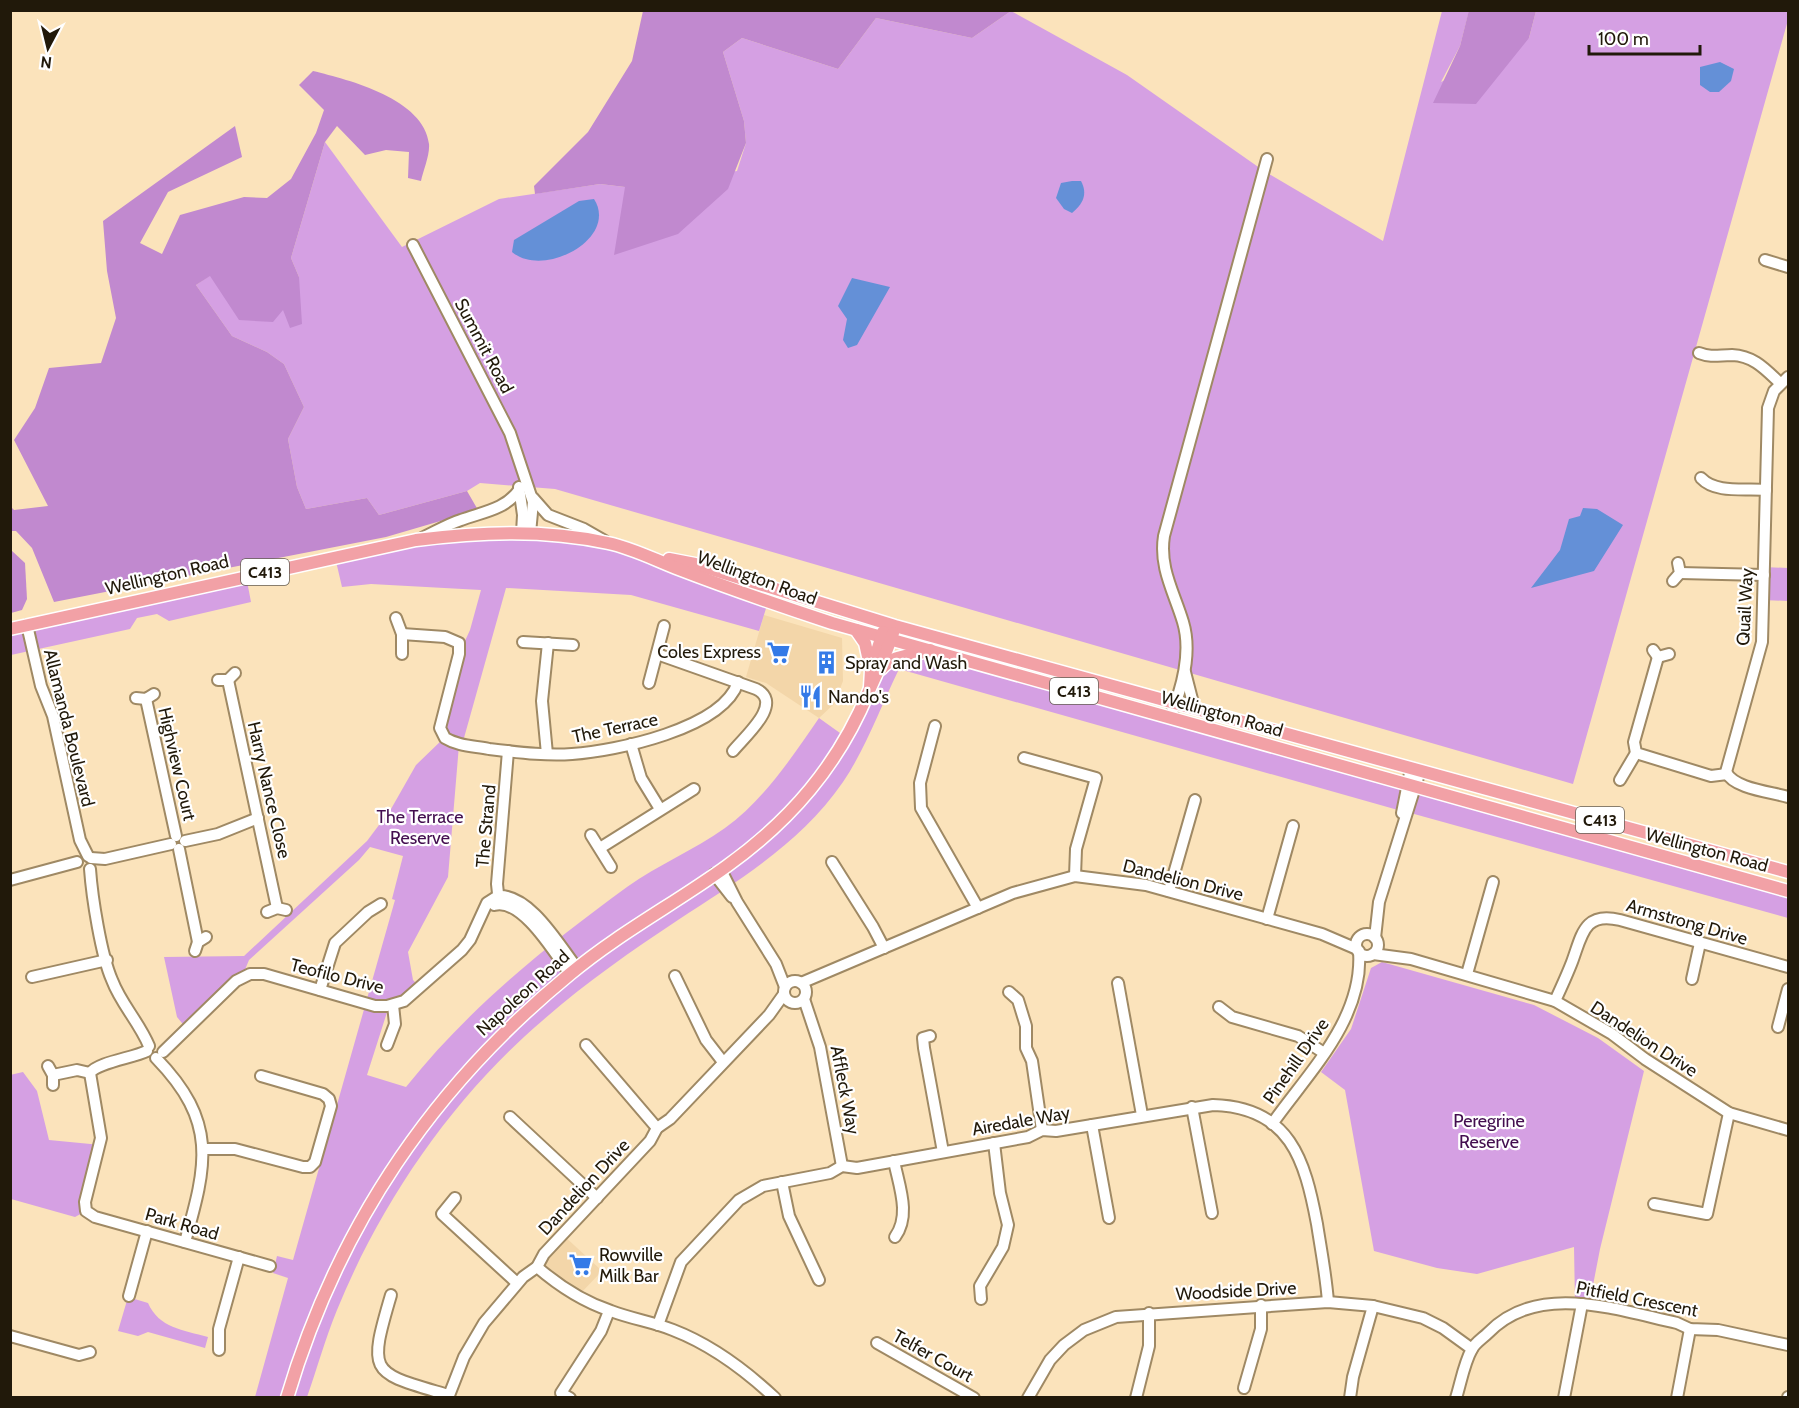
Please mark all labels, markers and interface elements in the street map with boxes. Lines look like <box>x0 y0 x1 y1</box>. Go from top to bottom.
north arrow <box>18 18 78 78</box>
scale bar <box>1589 18 1700 56</box>
text: 100 m <box>1598 28 1649 50</box>
text: N <box>39 52 53 73</box>
street label: Summit Road <box>450 295 518 397</box>
street label: Wellington Road <box>694 546 820 610</box>
street label: Wellington Road <box>103 550 231 600</box>
road number: C413 <box>241 559 289 585</box>
street label: Quail Way <box>1732 568 1758 646</box>
supermarket icon: Coles Express <box>766 639 792 665</box>
place label: Coles Express <box>657 641 761 663</box>
street label: Allamanda Boulevard <box>39 647 99 809</box>
building icon: Spray and Wash <box>814 650 840 676</box>
place label: Spray and Wash <box>845 652 967 674</box>
road number: C413 <box>1050 678 1098 704</box>
restaurant icon: Nando's <box>797 684 823 710</box>
place label: Nando's <box>828 686 889 708</box>
street label: Wellington Road <box>1158 686 1286 742</box>
street label: Highview Court <box>153 705 201 823</box>
street label: The Terrace <box>570 708 660 748</box>
street label: Harry Nance Close <box>243 719 295 861</box>
street label: The Strand <box>471 784 501 868</box>
park label: The Terrace Reserve <box>376 806 464 849</box>
road number: C413 <box>1576 807 1624 833</box>
street label: Wellington Road <box>1643 823 1771 877</box>
street label: Dandelion Drive <box>1121 854 1245 906</box>
street label: Armstrong Drive <box>1624 894 1750 950</box>
street label: Napoleon Road <box>472 946 574 1040</box>
street label: Teofilo Drive <box>288 954 386 998</box>
street label: Dandelion Drive <box>1586 996 1702 1082</box>
street label: Pinehill Drive <box>1258 1014 1334 1108</box>
street label: Affleck Way <box>826 1044 864 1136</box>
street label: Airedale Way <box>970 1102 1072 1140</box>
park label: Peregrine Reserve <box>1453 1110 1525 1153</box>
street label: Dandelion Drive <box>534 1134 634 1240</box>
street label: Park Road <box>143 1203 221 1245</box>
place label: Rowville Milk Bar <box>599 1244 663 1287</box>
supermarket icon: Rowville Milk Bar <box>568 1252 594 1278</box>
street label: Pitfield Crescent <box>1574 1276 1700 1322</box>
street label: Woodside Drive <box>1175 1277 1297 1305</box>
street label: Telfer Court <box>889 1325 977 1387</box>

